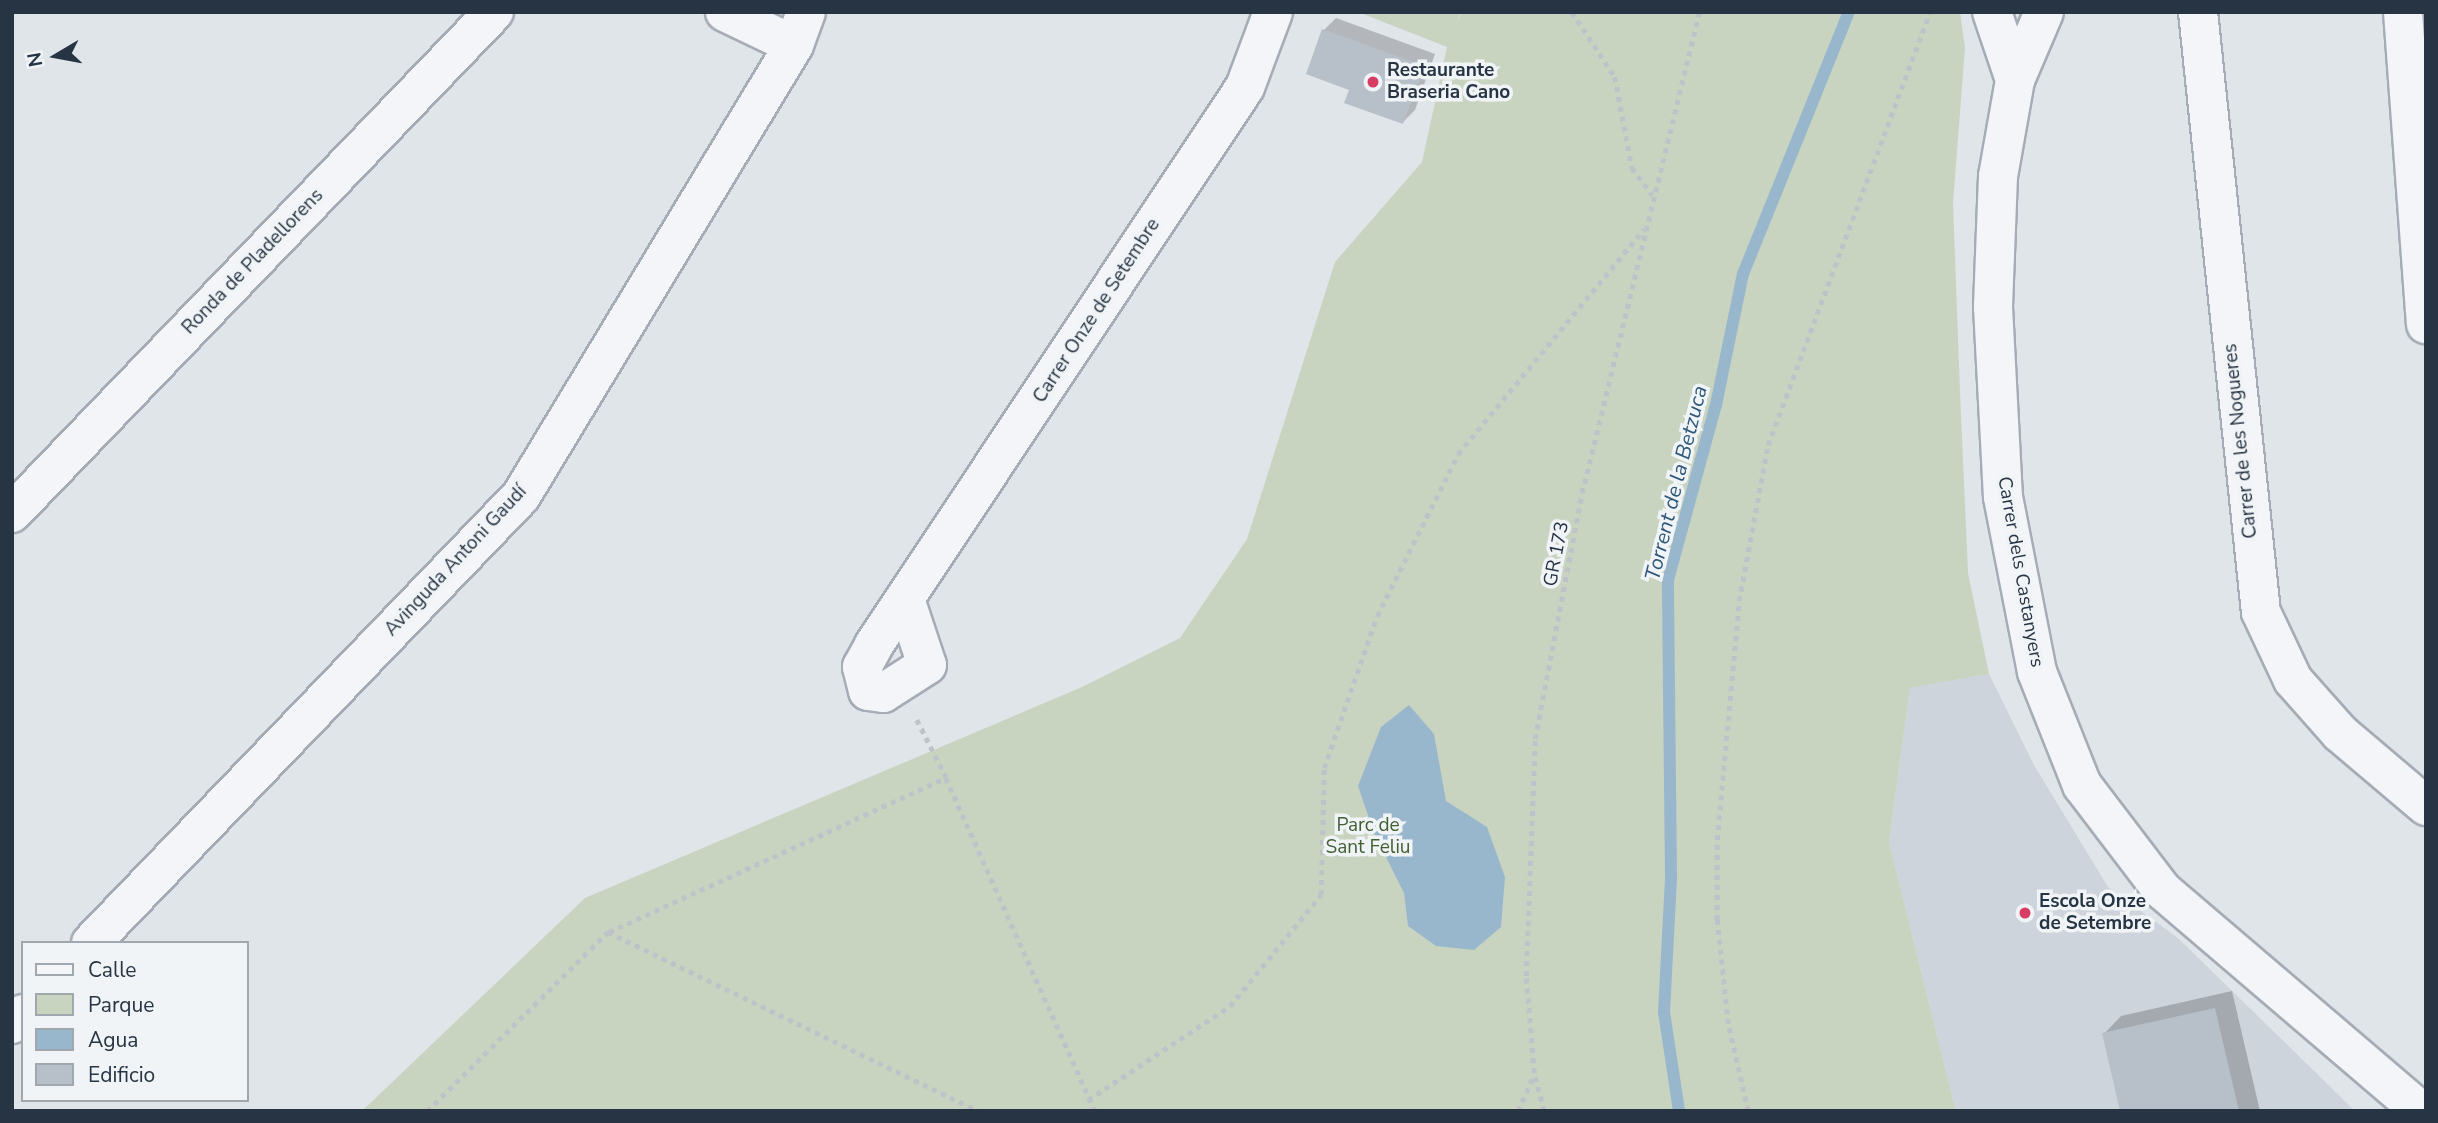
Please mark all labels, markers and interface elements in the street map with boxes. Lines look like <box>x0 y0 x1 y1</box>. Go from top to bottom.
north arrow <box>21 21 91 91</box>
text: N <box>21 50 49 69</box>
place label: Restaurante Braseria Cano <box>1387 60 1510 104</box>
marker: Restaurante Braseria Cano <box>1365 74 1381 90</box>
street label: Ronda de Pladellorens <box>178 185 328 339</box>
street label: Carrer Onze de Setembre <box>1029 214 1165 408</box>
street label: Carrer de les Nogueres <box>2219 342 2263 540</box>
water label: Torrent de la Betzuca <box>1640 383 1712 583</box>
street label: Carrer dels Castanyers <box>1992 475 2048 669</box>
street label: Avinguda Antoni Gaudí <box>380 481 532 641</box>
street label: GR 173 <box>1540 520 1574 588</box>
park label: Parc de Sant Feliu <box>1326 815 1410 859</box>
place label: Escola Onze de Setembre <box>2039 891 2151 935</box>
marker: Escola Onze de Setembre <box>2017 905 2033 921</box>
legend <box>21 941 248 1102</box>
text: Calle <box>88 956 136 984</box>
text: Parque <box>88 991 155 1019</box>
text: Agua <box>88 1026 138 1054</box>
text: Edificio <box>88 1061 155 1089</box>

